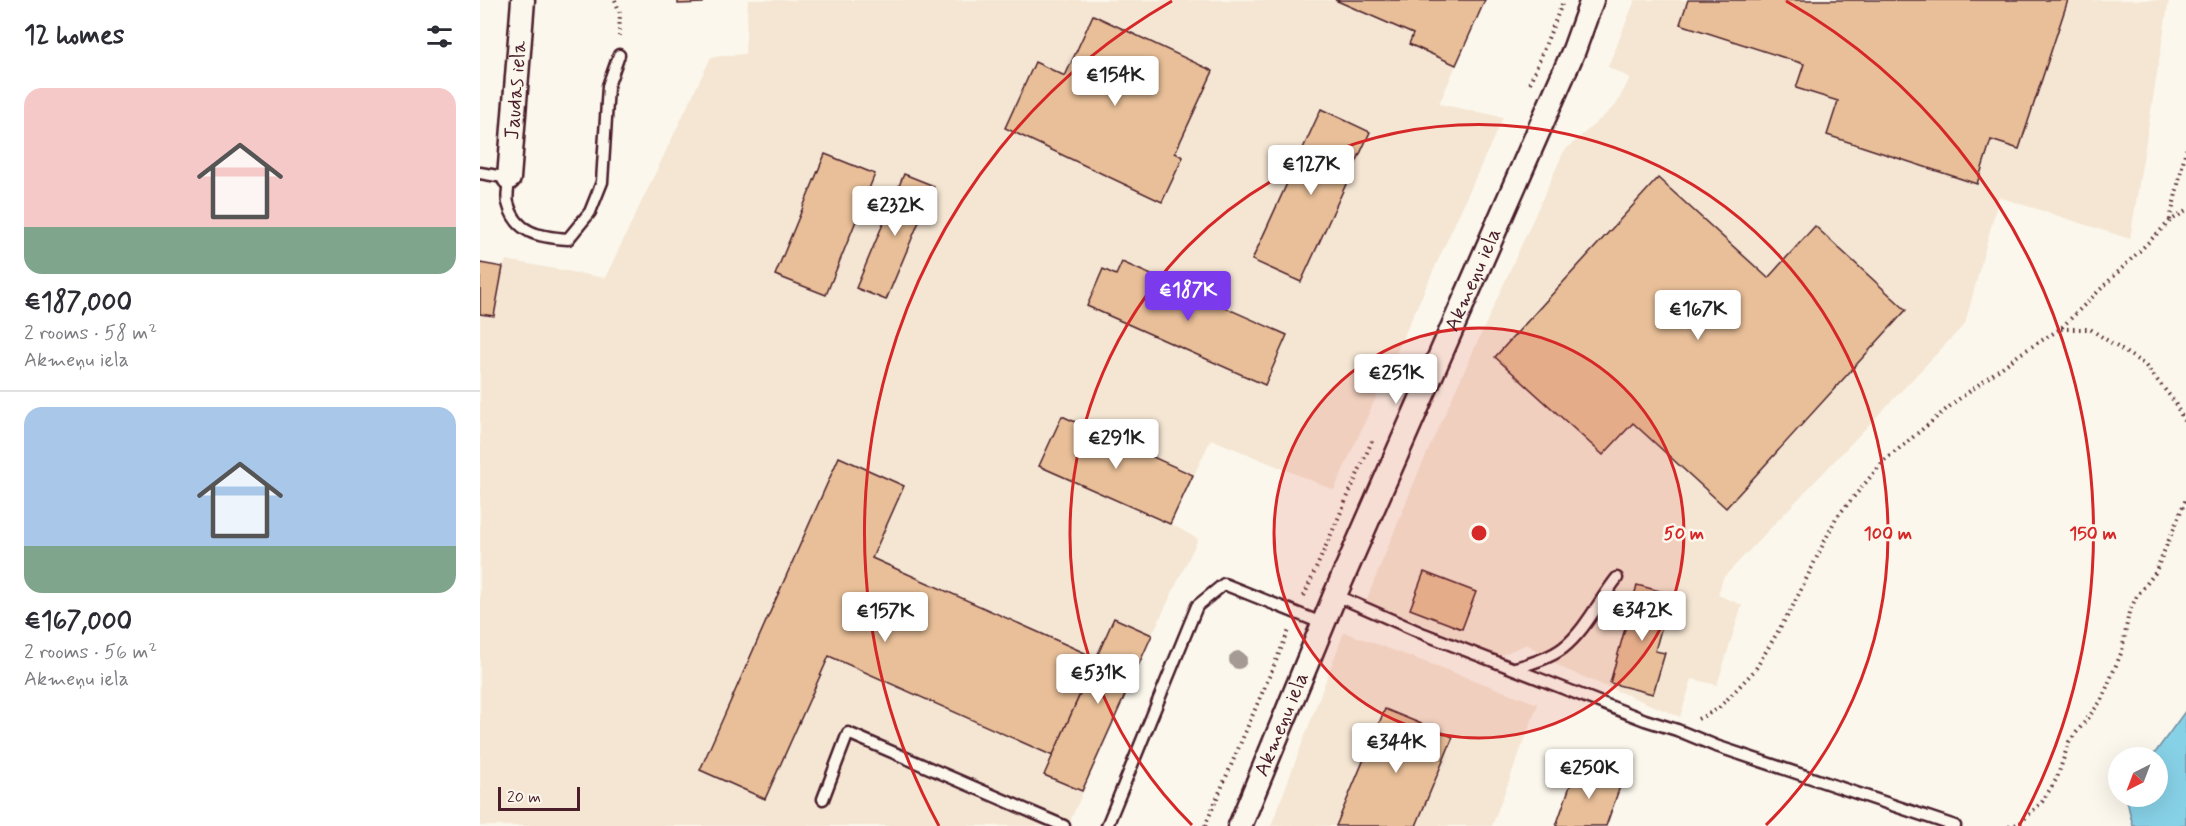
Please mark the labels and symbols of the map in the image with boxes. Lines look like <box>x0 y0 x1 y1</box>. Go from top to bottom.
street label: Jaudas iela <box>498 39 534 141</box>
pin: €154K <box>1073 56 1157 107</box>
pin: €127K <box>1269 145 1353 196</box>
pin: €232K <box>853 186 937 237</box>
street label: Akmeņu iela <box>1438 224 1508 336</box>
pin: €187K <box>1146 271 1230 322</box>
pin: €167K <box>1656 290 1740 341</box>
pin: €251K <box>1354 354 1438 405</box>
pin: €291K <box>1074 419 1158 470</box>
text: 50 m <box>1664 522 1704 546</box>
text: 100 m <box>1864 522 1912 546</box>
text: 150 m <box>2069 522 2117 546</box>
centre of rings <box>1469 523 1489 543</box>
pin: €342K <box>1600 591 1684 642</box>
pin: €157K <box>843 592 927 643</box>
pin: €531K <box>1056 654 1140 705</box>
street label: Akmeņu iela <box>1248 668 1316 781</box>
pin: €344K <box>1354 723 1438 774</box>
north arrow <box>2108 747 2168 807</box>
pin: €250K <box>1547 749 1631 800</box>
scale bar <box>498 784 580 812</box>

